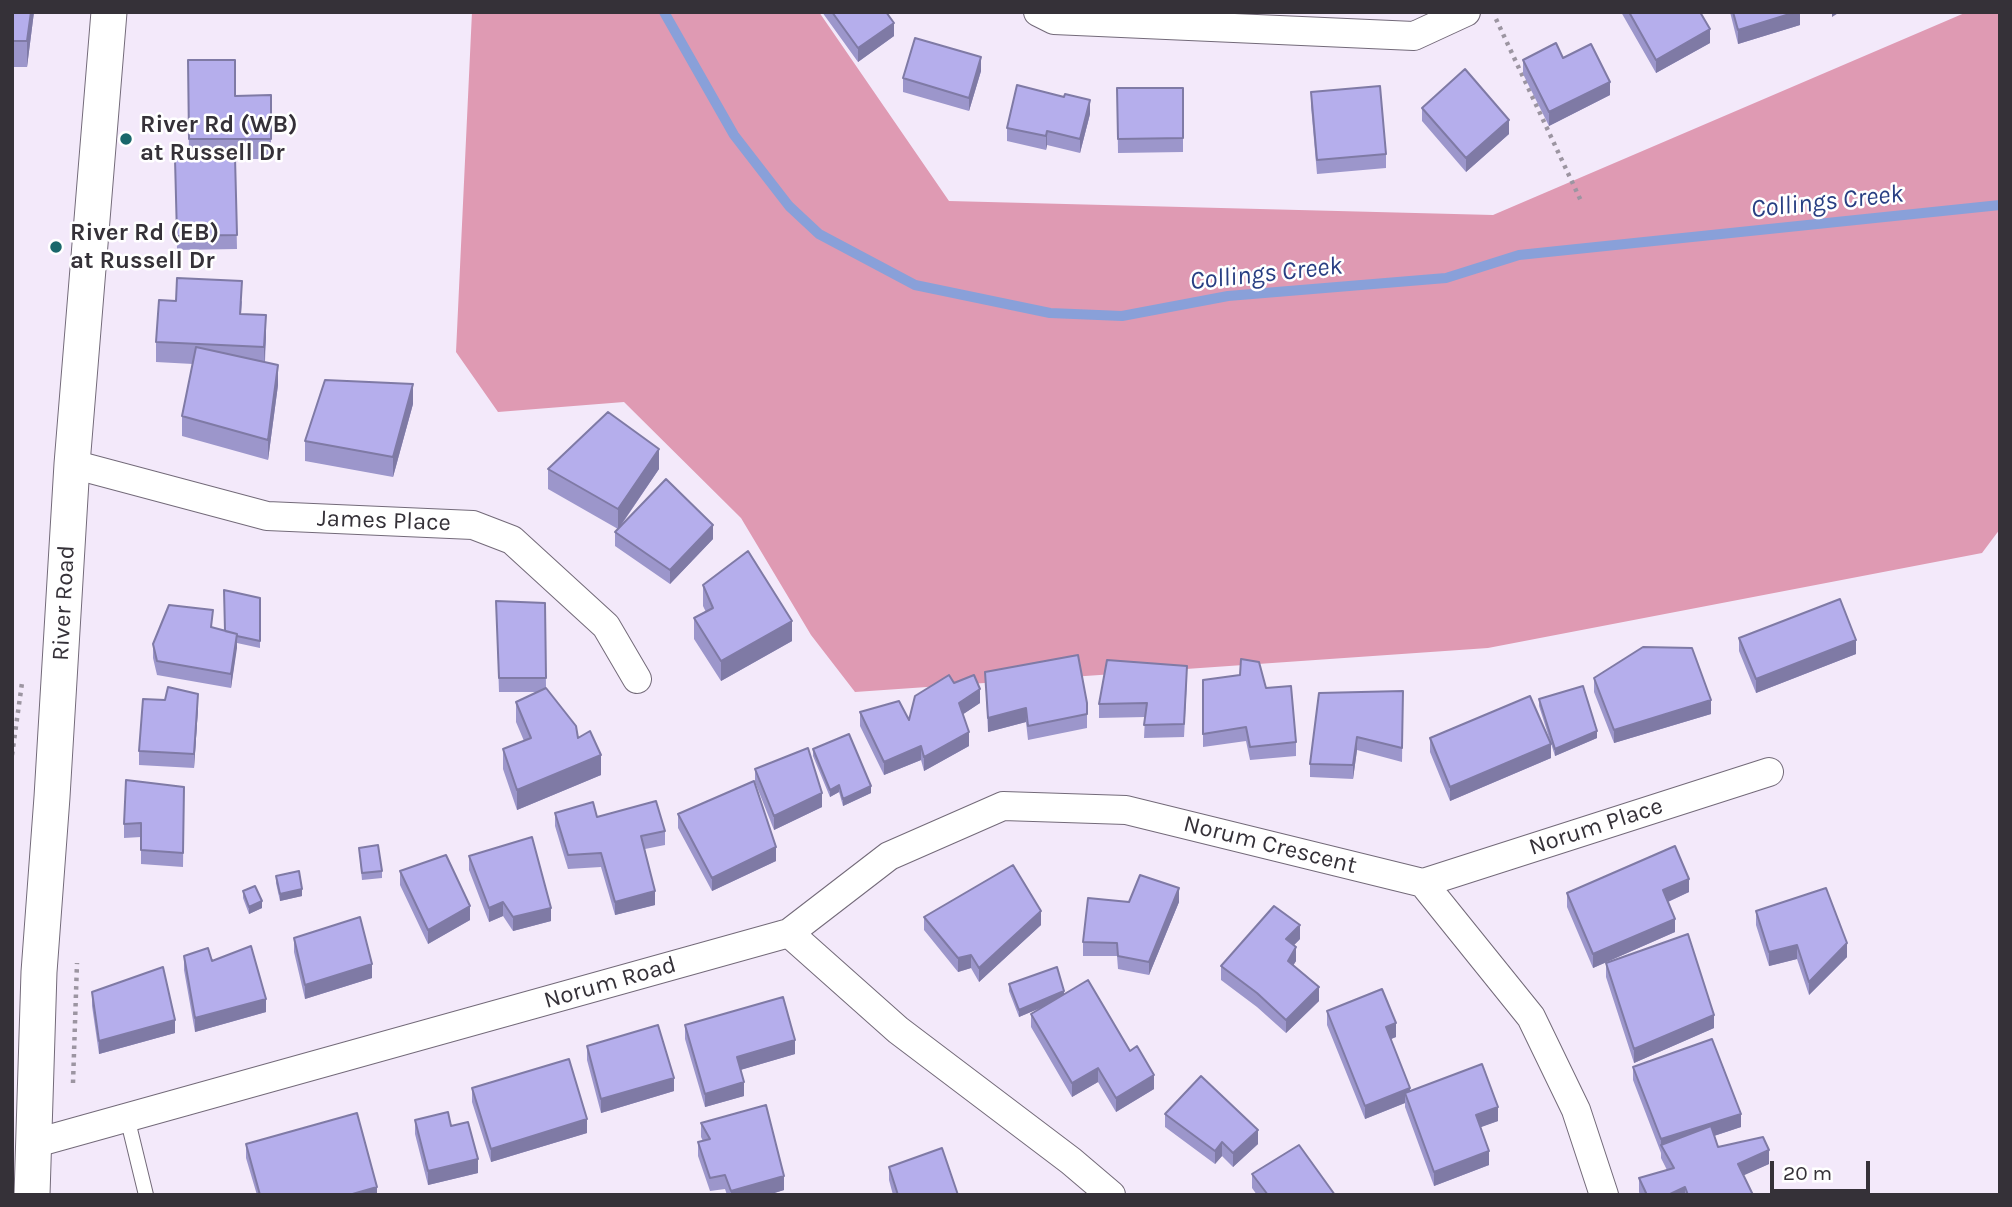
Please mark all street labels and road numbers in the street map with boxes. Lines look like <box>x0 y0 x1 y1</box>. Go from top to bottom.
street label: James Place <box>317 504 451 538</box>
street label: River Road <box>47 544 81 662</box>
street label: Norum Place <box>1526 792 1666 862</box>
street label: Norum Crescent <box>1180 810 1360 880</box>
street label: Norum Road <box>541 950 679 1016</box>

